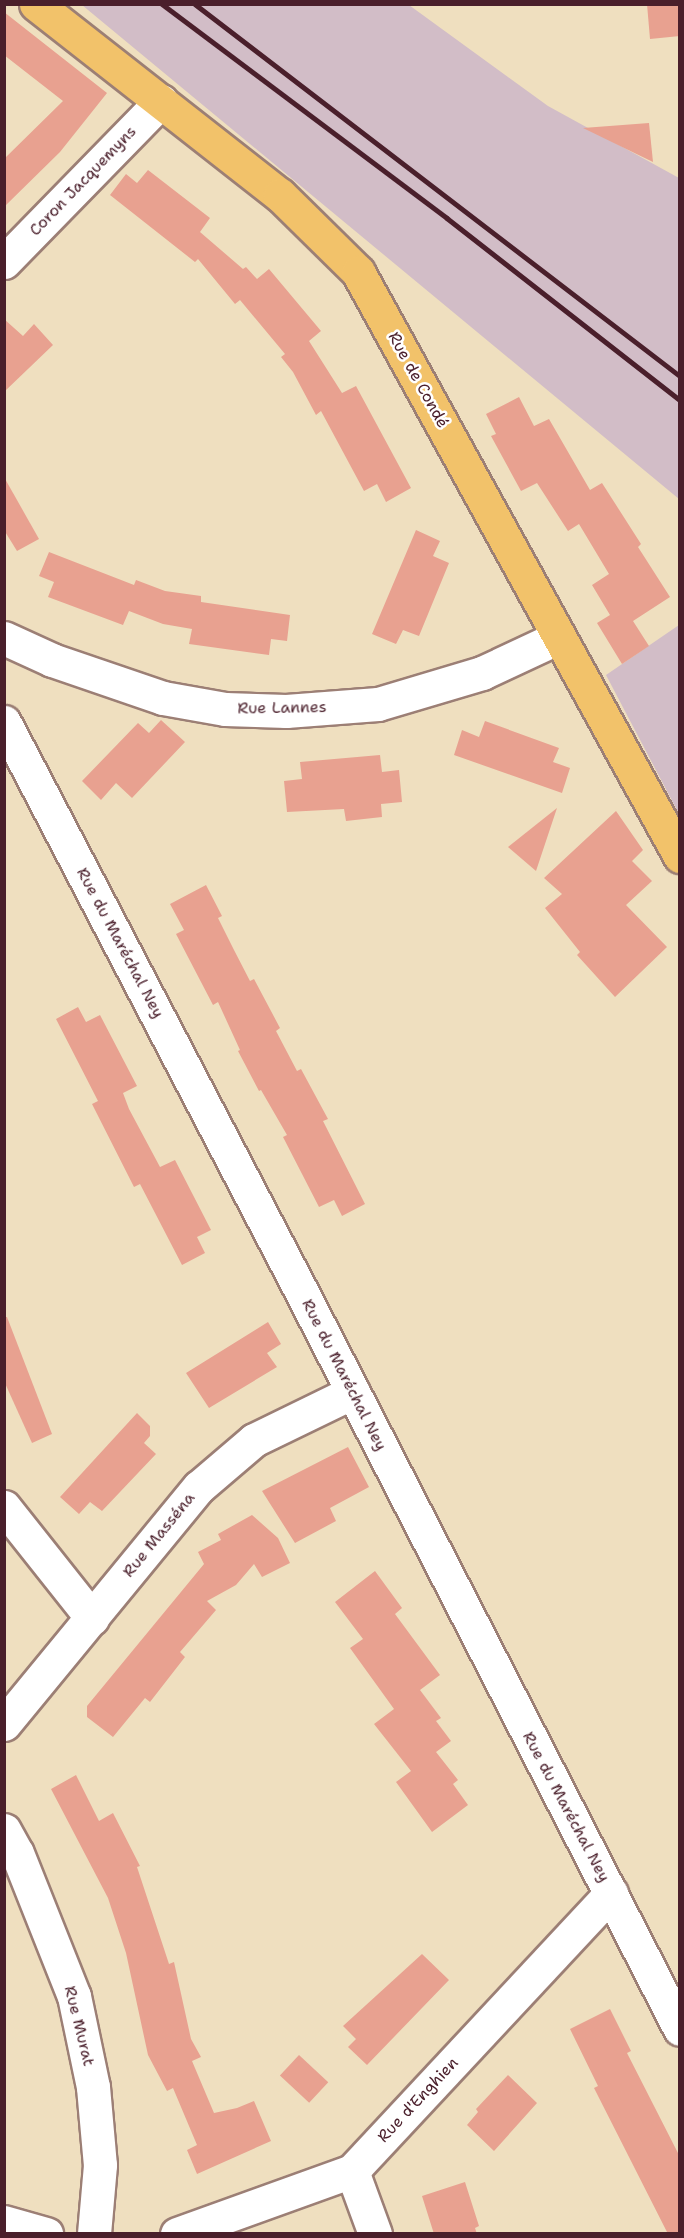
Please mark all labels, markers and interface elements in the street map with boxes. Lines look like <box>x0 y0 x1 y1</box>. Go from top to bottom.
street label: Coron Jacquemyns <box>26 122 140 240</box>
street label: Rue de Condé <box>384 329 452 431</box>
street label: Rue Lannes <box>237 698 327 718</box>
street label: Rue du Maréchal Ney <box>72 865 168 1021</box>
street label: Rue du Maréchal Ney <box>297 1296 391 1454</box>
street label: Rue Masséna <box>119 1489 199 1581</box>
street label: Rue du Maréchal Ney <box>518 1729 614 1885</box>
street label: Rue Murat <box>60 1984 98 2068</box>
street label: Rue d'Enghien <box>374 2053 462 2147</box>

